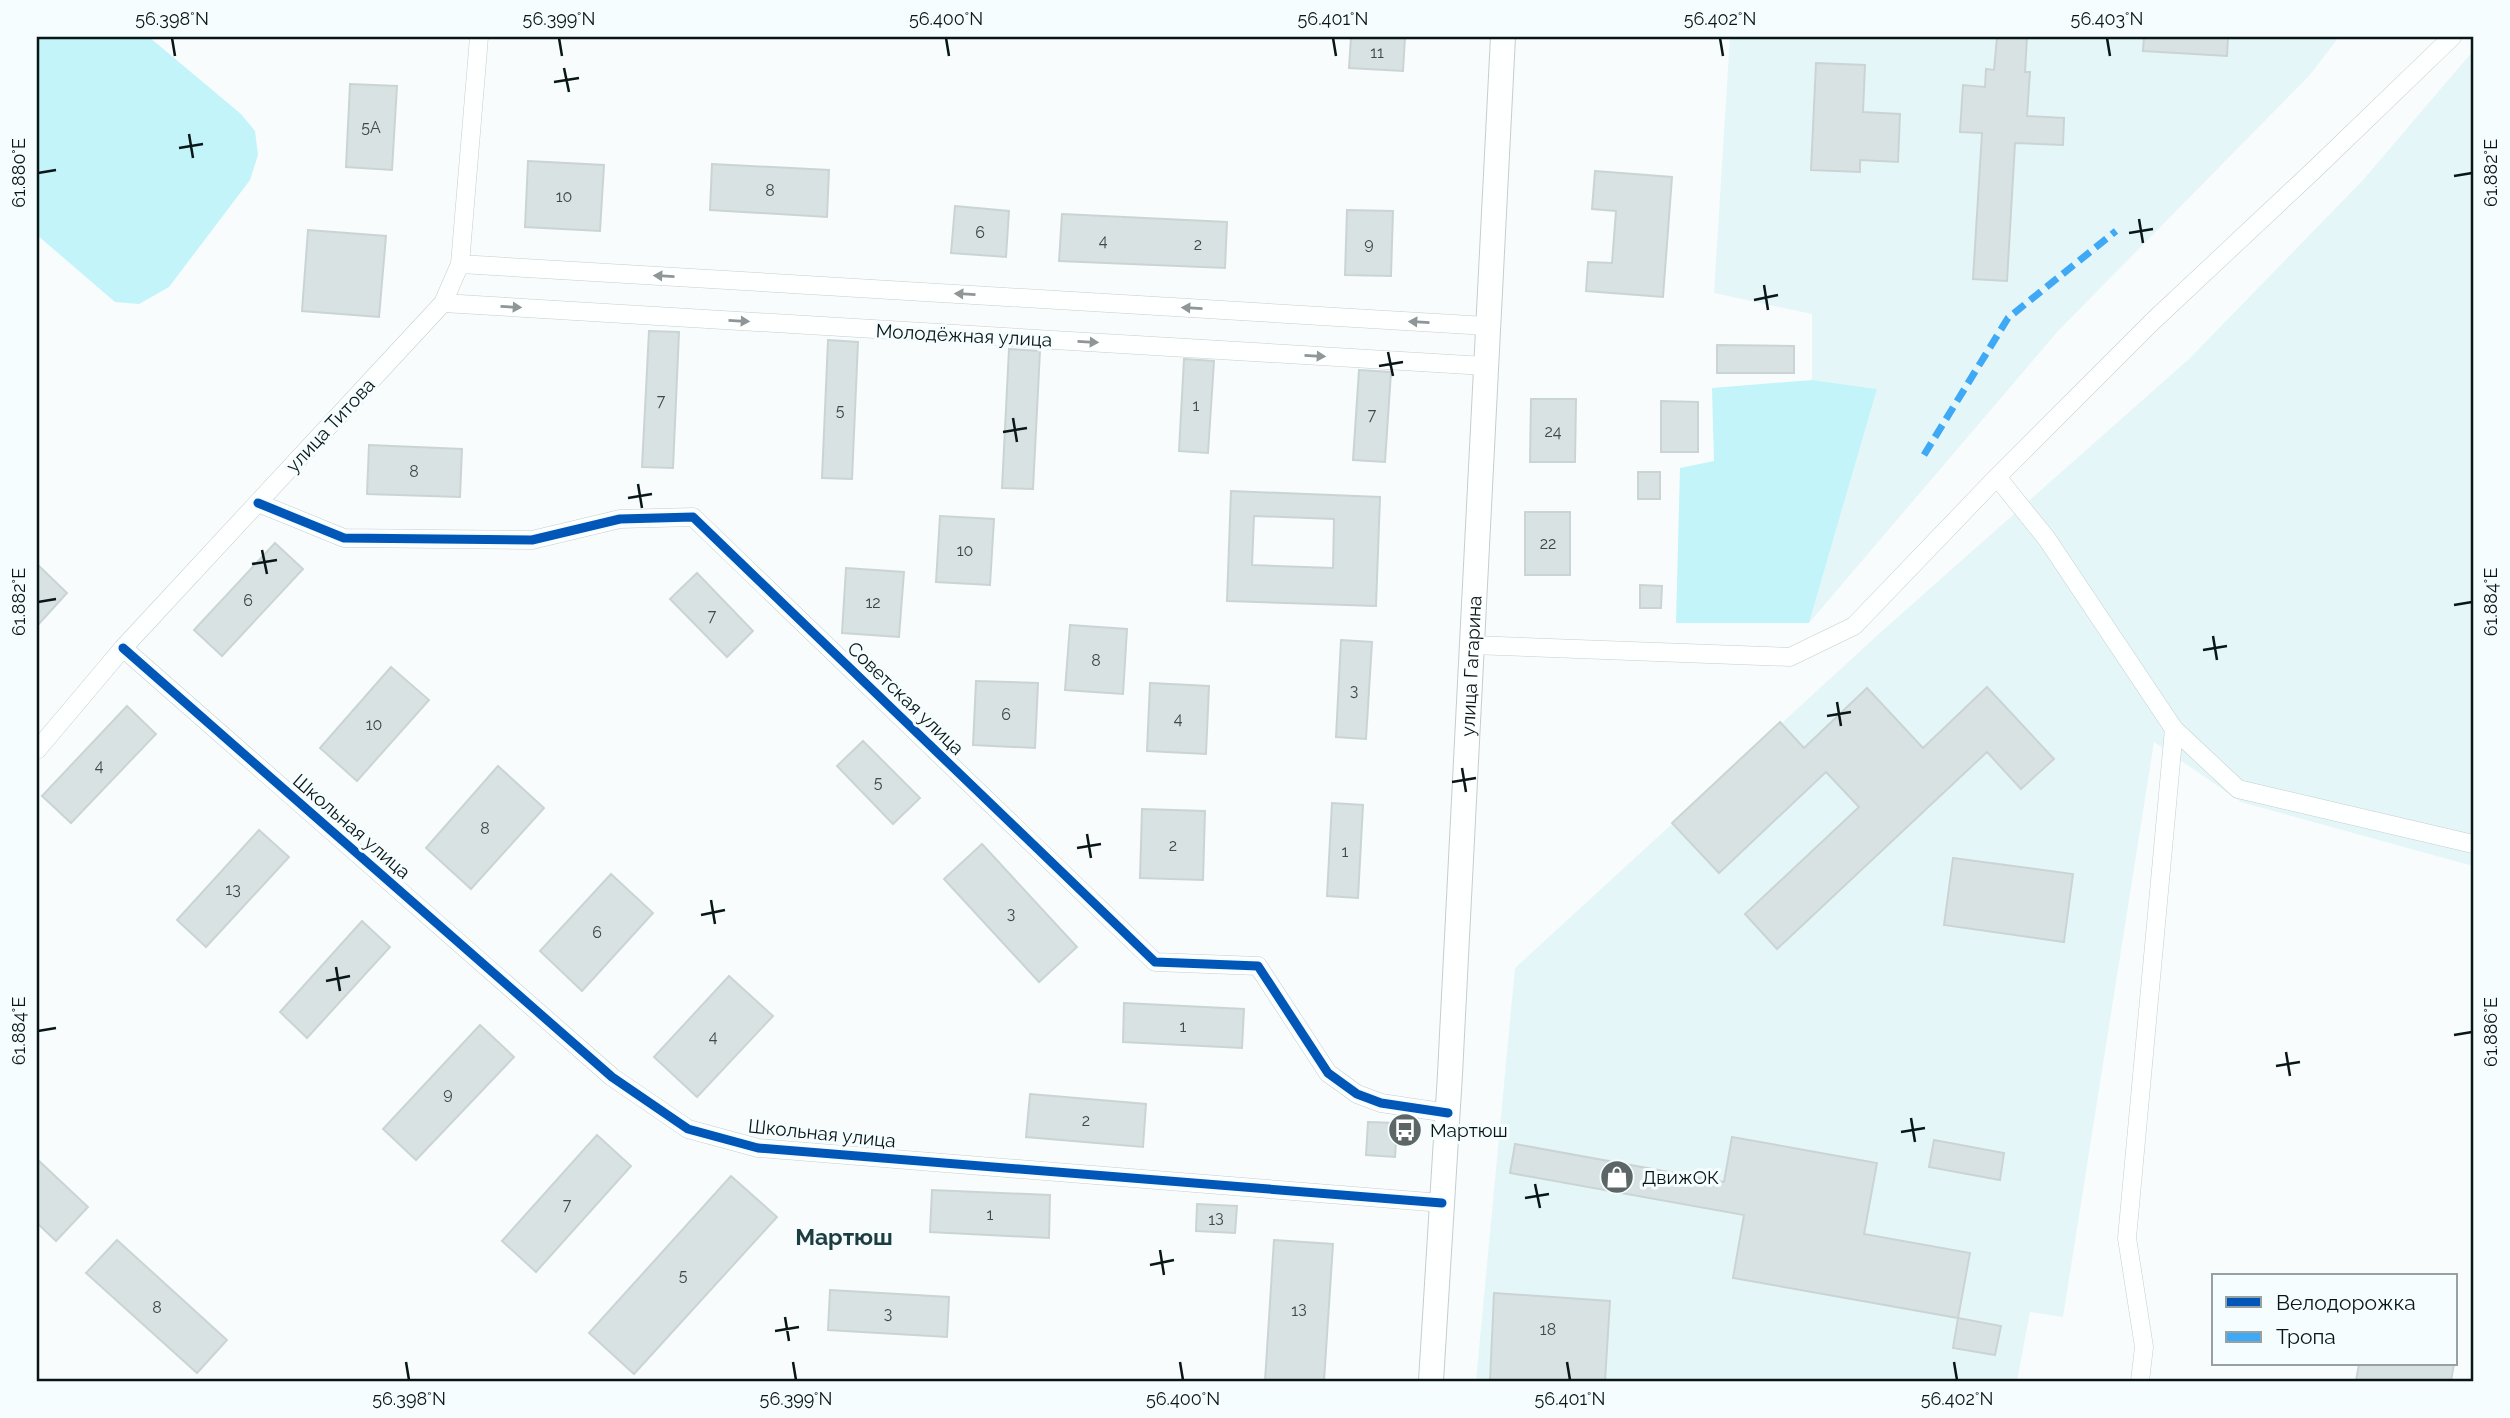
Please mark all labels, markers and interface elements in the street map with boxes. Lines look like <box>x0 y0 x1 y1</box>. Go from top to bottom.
text: 56.398°N <box>135 8 209 29</box>
text: 56.399°N <box>523 8 595 29</box>
text: 56.400°N <box>909 8 983 29</box>
text: 56.401°N <box>1298 8 1368 29</box>
text: 56.402°N <box>1684 8 1756 29</box>
text: 56.403°N <box>2071 8 2143 29</box>
house number: 11 <box>1370 43 1384 62</box>
house number: 5А <box>361 118 381 137</box>
text: 61.880°E <box>8 138 29 208</box>
text: 61.882°E <box>2480 139 2501 207</box>
house number: 8 <box>765 181 775 200</box>
house number: 10 <box>556 187 572 206</box>
house number: 6 <box>975 223 985 242</box>
house number: 4 <box>1099 231 1108 250</box>
house number: 9 <box>1364 234 1374 253</box>
house number: 2 <box>1194 235 1202 254</box>
one-way arrow <box>653 270 675 281</box>
one-way arrow <box>953 288 975 299</box>
one-way arrow <box>501 302 523 313</box>
one-way arrow <box>1180 302 1202 313</box>
one-way arrow <box>728 316 750 327</box>
one-way arrow <box>1407 316 1429 327</box>
street label: Молодёжная улица <box>875 319 1053 351</box>
one-way arrow <box>1077 337 1099 348</box>
one-way arrow <box>1304 350 1326 361</box>
street label: улица Титова <box>281 374 379 476</box>
house number: 7 <box>657 391 666 410</box>
house number: 1 <box>1193 396 1200 415</box>
house number: 5 <box>836 401 845 420</box>
house number: 7 <box>1368 405 1377 424</box>
house number: 24 <box>1544 422 1562 441</box>
house number: 8 <box>409 462 419 481</box>
house number: 22 <box>1540 534 1556 553</box>
house number: 10 <box>957 541 973 560</box>
text: 61.882°E <box>8 568 29 636</box>
text: 61.884°E <box>2480 568 2501 636</box>
house number: 6 <box>243 591 253 610</box>
house number: 12 <box>865 593 881 612</box>
street label: улица Гагарина <box>1456 595 1485 737</box>
house number: 7 <box>708 606 717 625</box>
street label: Советская улица <box>843 637 969 759</box>
house number: 8 <box>1091 651 1101 670</box>
house number: 3 <box>1350 681 1358 700</box>
house number: 6 <box>1001 705 1011 724</box>
house number: 4 <box>1174 709 1183 728</box>
house number: 10 <box>366 715 382 734</box>
house number: 4 <box>95 756 104 775</box>
street label: Школьная улица <box>289 769 415 883</box>
house number: 5 <box>874 773 883 792</box>
house number: 8 <box>480 819 490 838</box>
house number: 2 <box>1169 836 1177 855</box>
house number: 1 <box>1342 842 1349 861</box>
house number: 13 <box>225 880 241 899</box>
house number: 3 <box>1007 904 1015 923</box>
house number: 6 <box>592 923 602 942</box>
text: 61.884°E <box>8 997 29 1065</box>
text: 61.886°E <box>2480 997 2501 1067</box>
house number: 1 <box>1180 1017 1187 1036</box>
house number: 4 <box>709 1027 718 1046</box>
house number: 9 <box>443 1084 453 1103</box>
house number: 2 <box>1082 1111 1090 1130</box>
bus stop icon: Мартюш <box>1386 1111 1424 1149</box>
street label: Школьная улица <box>747 1114 897 1152</box>
place label: Мартюш <box>1430 1119 1508 1141</box>
shop icon: ДвижОК <box>1598 1158 1636 1196</box>
place label: ДвижОК <box>1642 1166 1719 1188</box>
house number: 7 <box>563 1195 572 1214</box>
house number: 1 <box>987 1205 994 1224</box>
house number: 1З <box>1208 1210 1224 1229</box>
district label: Мартюш <box>795 1223 893 1250</box>
house number: 5 <box>679 1266 688 1285</box>
legend <box>2212 1274 2458 1366</box>
text: Велодорожка <box>2276 1290 2416 1315</box>
house number: 8 <box>152 1298 162 1317</box>
house number: 1З <box>1291 1301 1307 1320</box>
house number: 3 <box>884 1304 892 1323</box>
house number: 18 <box>1540 1320 1556 1339</box>
text: Тропа <box>2276 1324 2336 1349</box>
text: 56.398°N <box>372 1388 446 1409</box>
text: 56.399°N <box>760 1388 832 1409</box>
text: 56.400°N <box>1146 1388 1220 1409</box>
text: 56.401°N <box>1535 1388 1605 1409</box>
text: 56.402°N <box>1921 1388 1993 1409</box>

